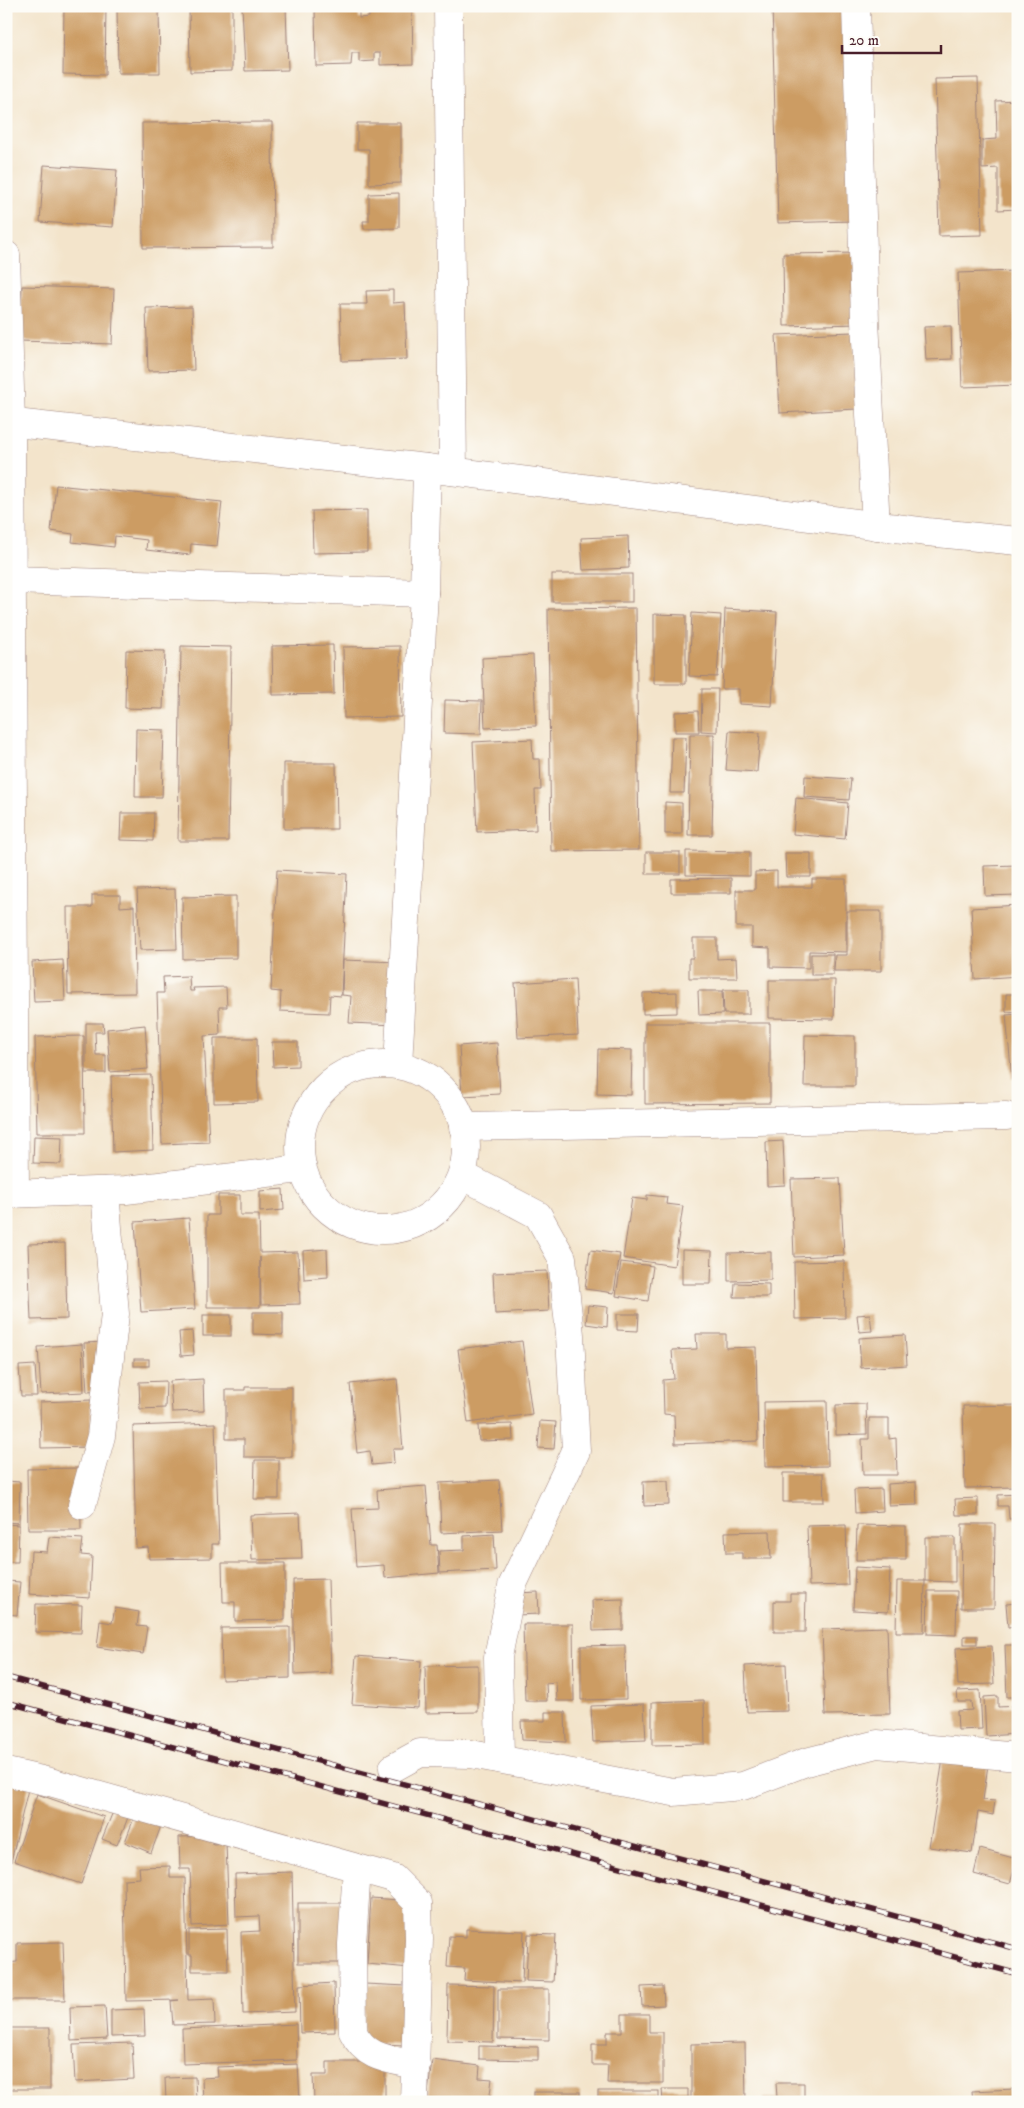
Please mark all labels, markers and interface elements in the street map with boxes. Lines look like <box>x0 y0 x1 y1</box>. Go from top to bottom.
scale bar <box>842 22 940 54</box>
text: 20 m <box>849 31 879 50</box>

